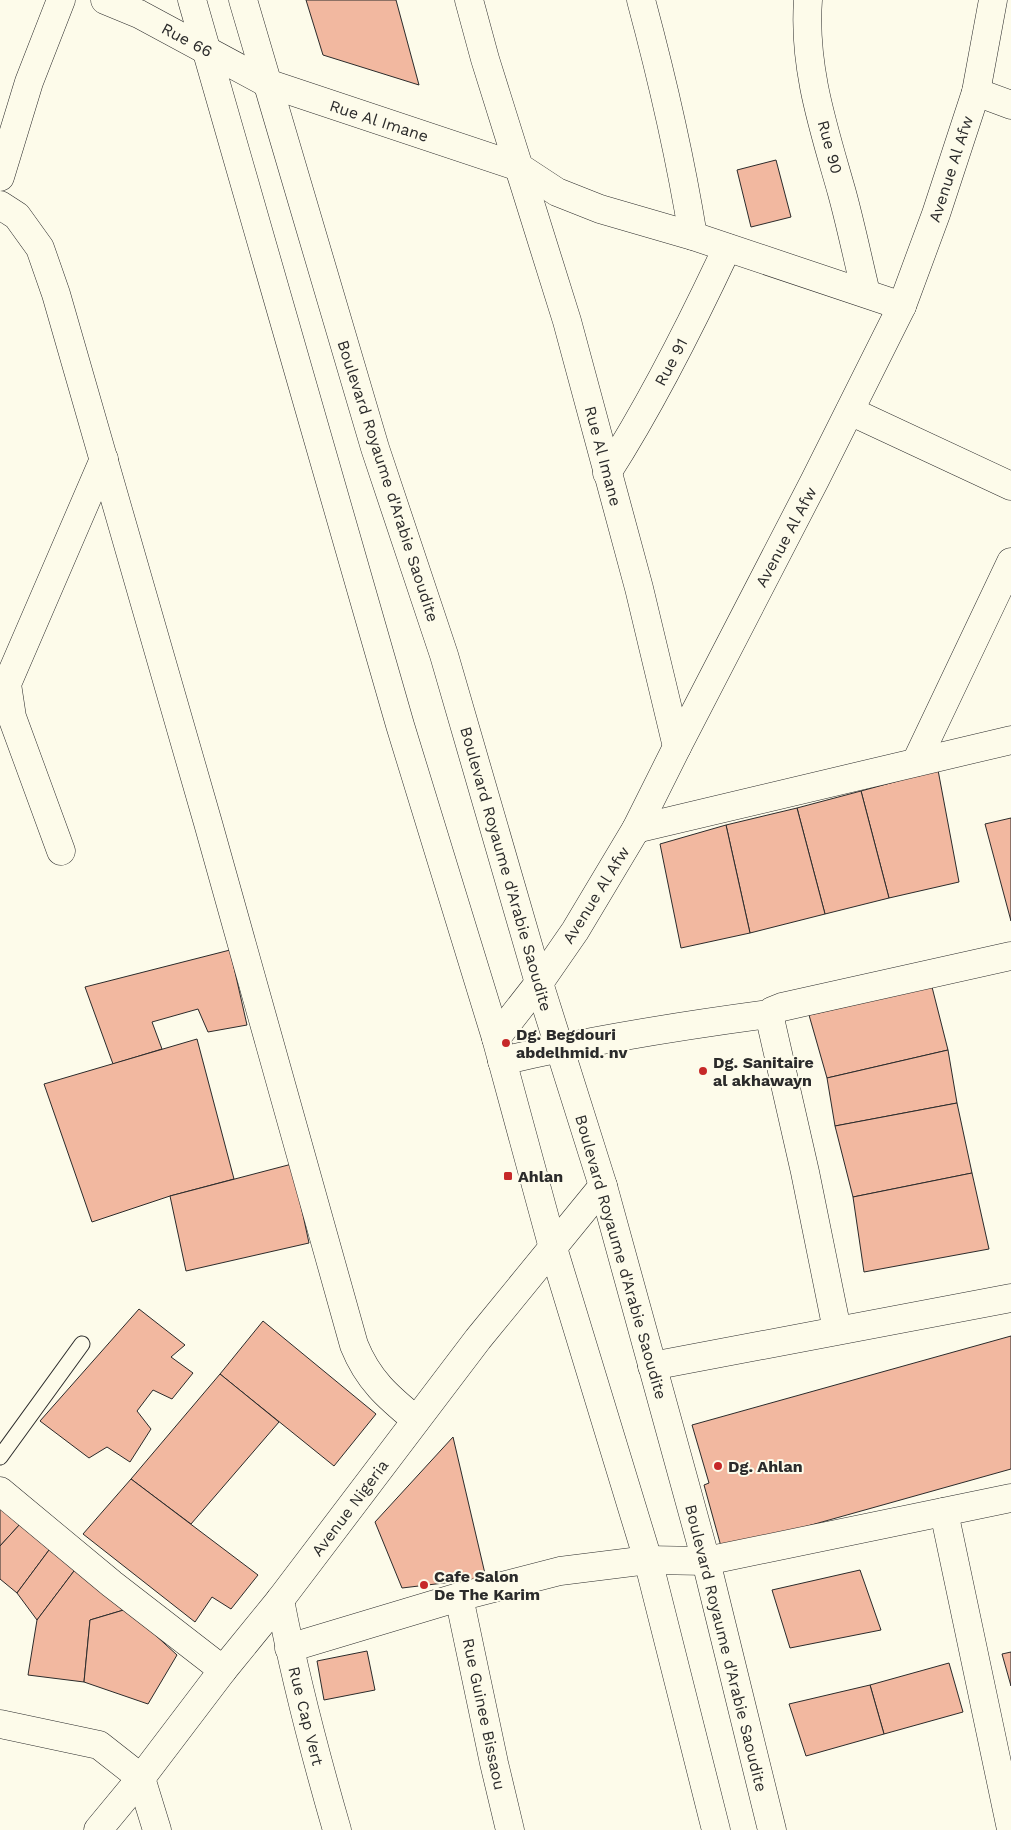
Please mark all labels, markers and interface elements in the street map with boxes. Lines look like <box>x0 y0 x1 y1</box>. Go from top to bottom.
street label: Rue 66 <box>158 19 216 61</box>
street label: Rue Al Imane <box>327 96 431 146</box>
street label: Avenue Al Afw <box>925 113 977 225</box>
street label: Rue 90 <box>814 118 846 176</box>
street label: Rue 91 <box>651 335 691 389</box>
street label: Boulevard Royaume d'Arabie Saoudite <box>333 338 443 624</box>
street label: Rue Al Imane <box>581 404 625 508</box>
street label: Avenue Al Afw <box>752 484 820 590</box>
street label: Boulevard Royaume d'Arabie Saoudite <box>456 724 556 1014</box>
street label: Avenue Al Afw <box>559 843 633 947</box>
place label: Dg. Begdouri abdelhmid. nv <box>516 1025 627 1062</box>
marker: Dg. Begdouri abdelhmid. nv <box>500 1037 512 1049</box>
place label: Dg. Sanitaire al akhawayn <box>713 1053 814 1090</box>
marker: Dg. Sanitaire al akhawayn <box>697 1065 709 1077</box>
street label: Boulevard Royaume d'Arabie Saoudite <box>571 1112 671 1402</box>
place label: Ahlan <box>518 1167 563 1186</box>
marker: Ahlan <box>502 1170 514 1182</box>
street label: Avenue Nigeria <box>308 1456 392 1560</box>
place label: Dg. Ahlan <box>728 1457 803 1476</box>
marker: Dg. Ahlan <box>712 1460 724 1472</box>
street label: Boulevard Royaume d'Arabie Saoudite <box>681 1502 771 1794</box>
place label: Cafe Salon De The Karim <box>434 1567 540 1604</box>
marker: Cafe Salon De The Karim <box>418 1579 430 1591</box>
street label: Rue Guinee Bissaou <box>459 1636 509 1792</box>
street label: Rue Cap Vert <box>284 1664 328 1768</box>

